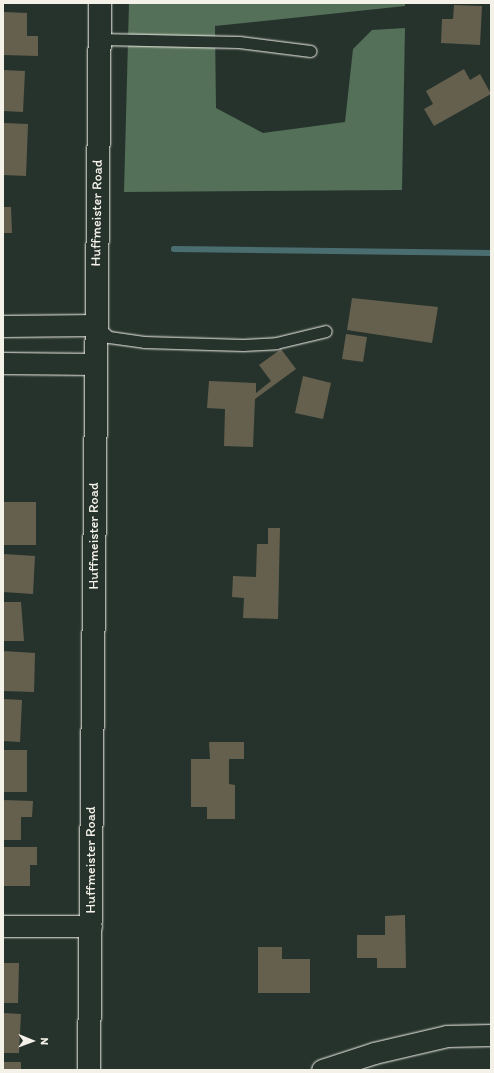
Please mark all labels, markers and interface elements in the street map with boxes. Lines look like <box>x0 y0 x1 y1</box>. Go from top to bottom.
street label: Huffmeister Road <box>88 160 106 266</box>
street label: Huffmeister Road <box>86 483 102 589</box>
street label: Huffmeister Road <box>83 807 99 913</box>
north arrow <box>12 1021 52 1061</box>
text: N <box>38 1037 51 1045</box>

